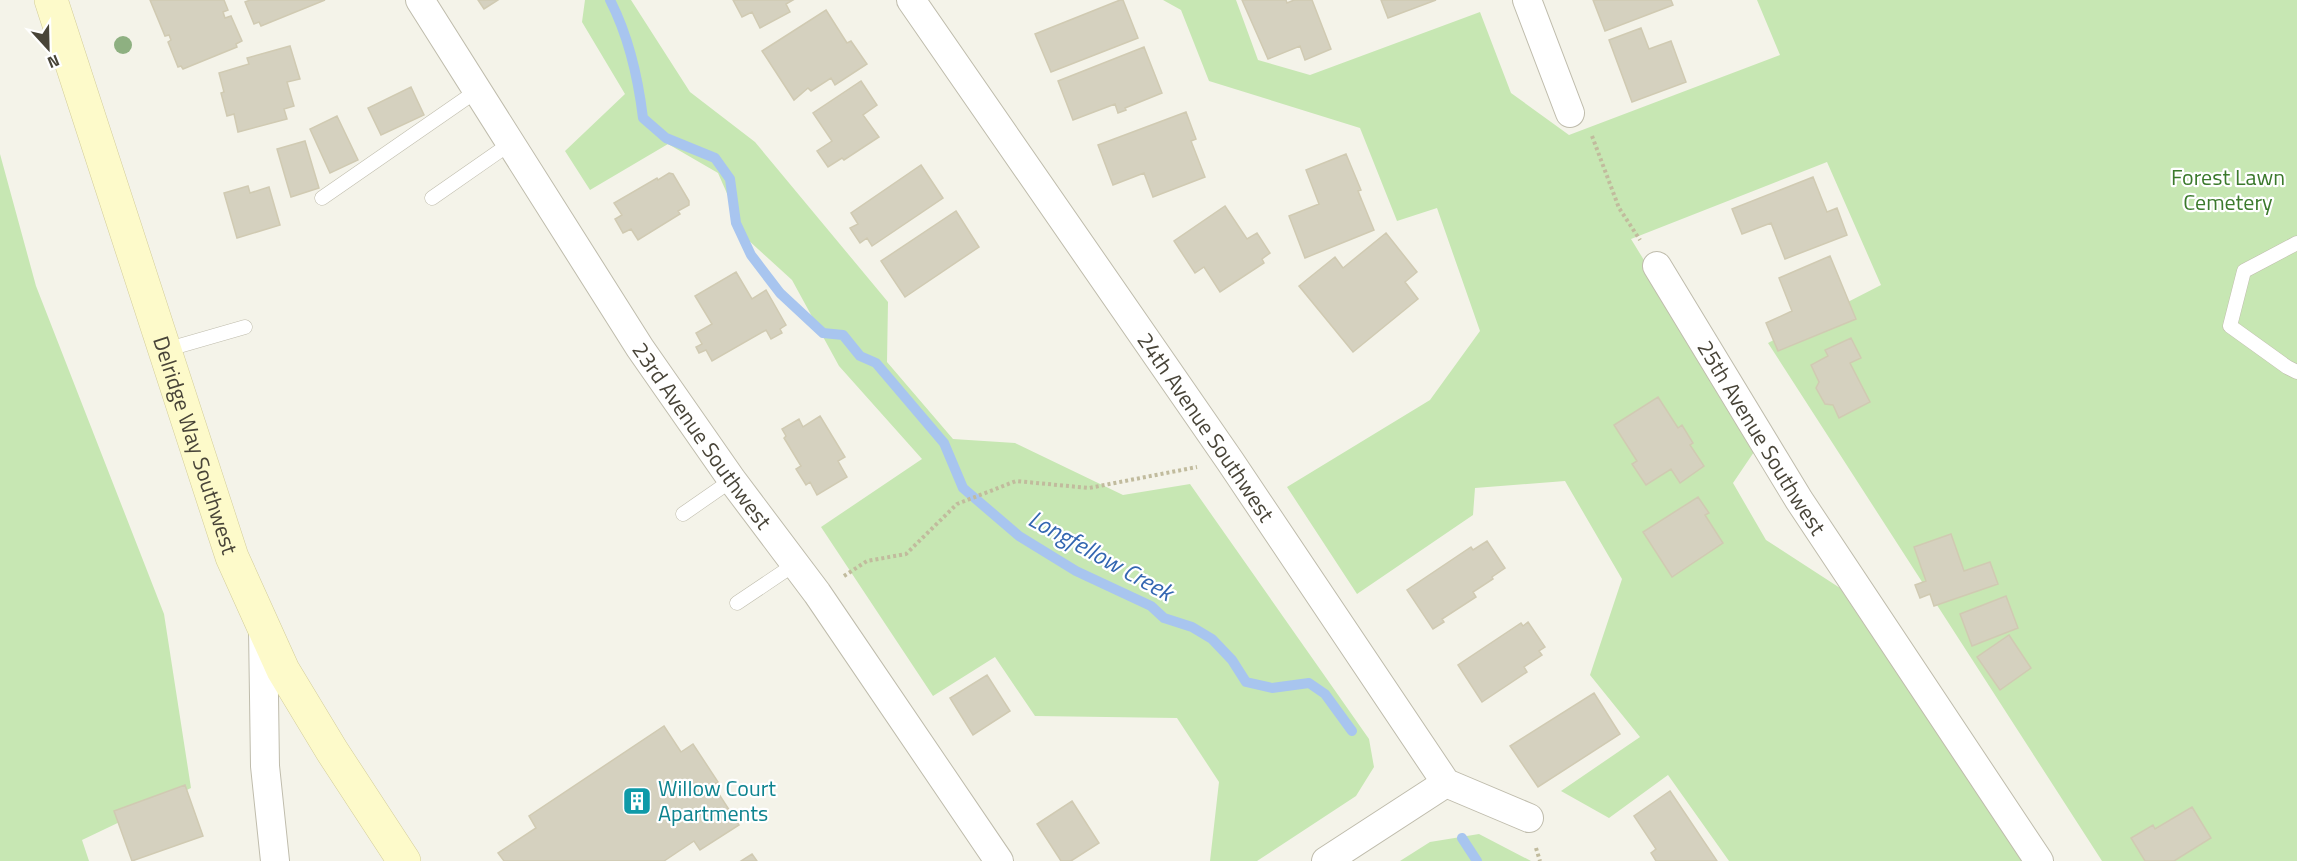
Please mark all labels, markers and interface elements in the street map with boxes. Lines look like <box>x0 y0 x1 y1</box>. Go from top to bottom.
north arrow <box>18 18 78 78</box>
text: N <box>44 49 63 75</box>
park label: Forest Lawn Cemetery <box>2171 160 2285 219</box>
street label: 24th Avenue Southwest <box>1129 325 1283 529</box>
street label: Delridge Way Southwest <box>144 331 247 559</box>
street label: 25th Avenue Southwest <box>1689 334 1835 542</box>
street label: 23rd Avenue Southwest <box>624 335 780 537</box>
water label: Longfellow Creek <box>1022 500 1183 611</box>
place label: Willow Court Apartments <box>658 771 776 830</box>
building icon: Willow Court Apartments <box>621 785 653 817</box>

